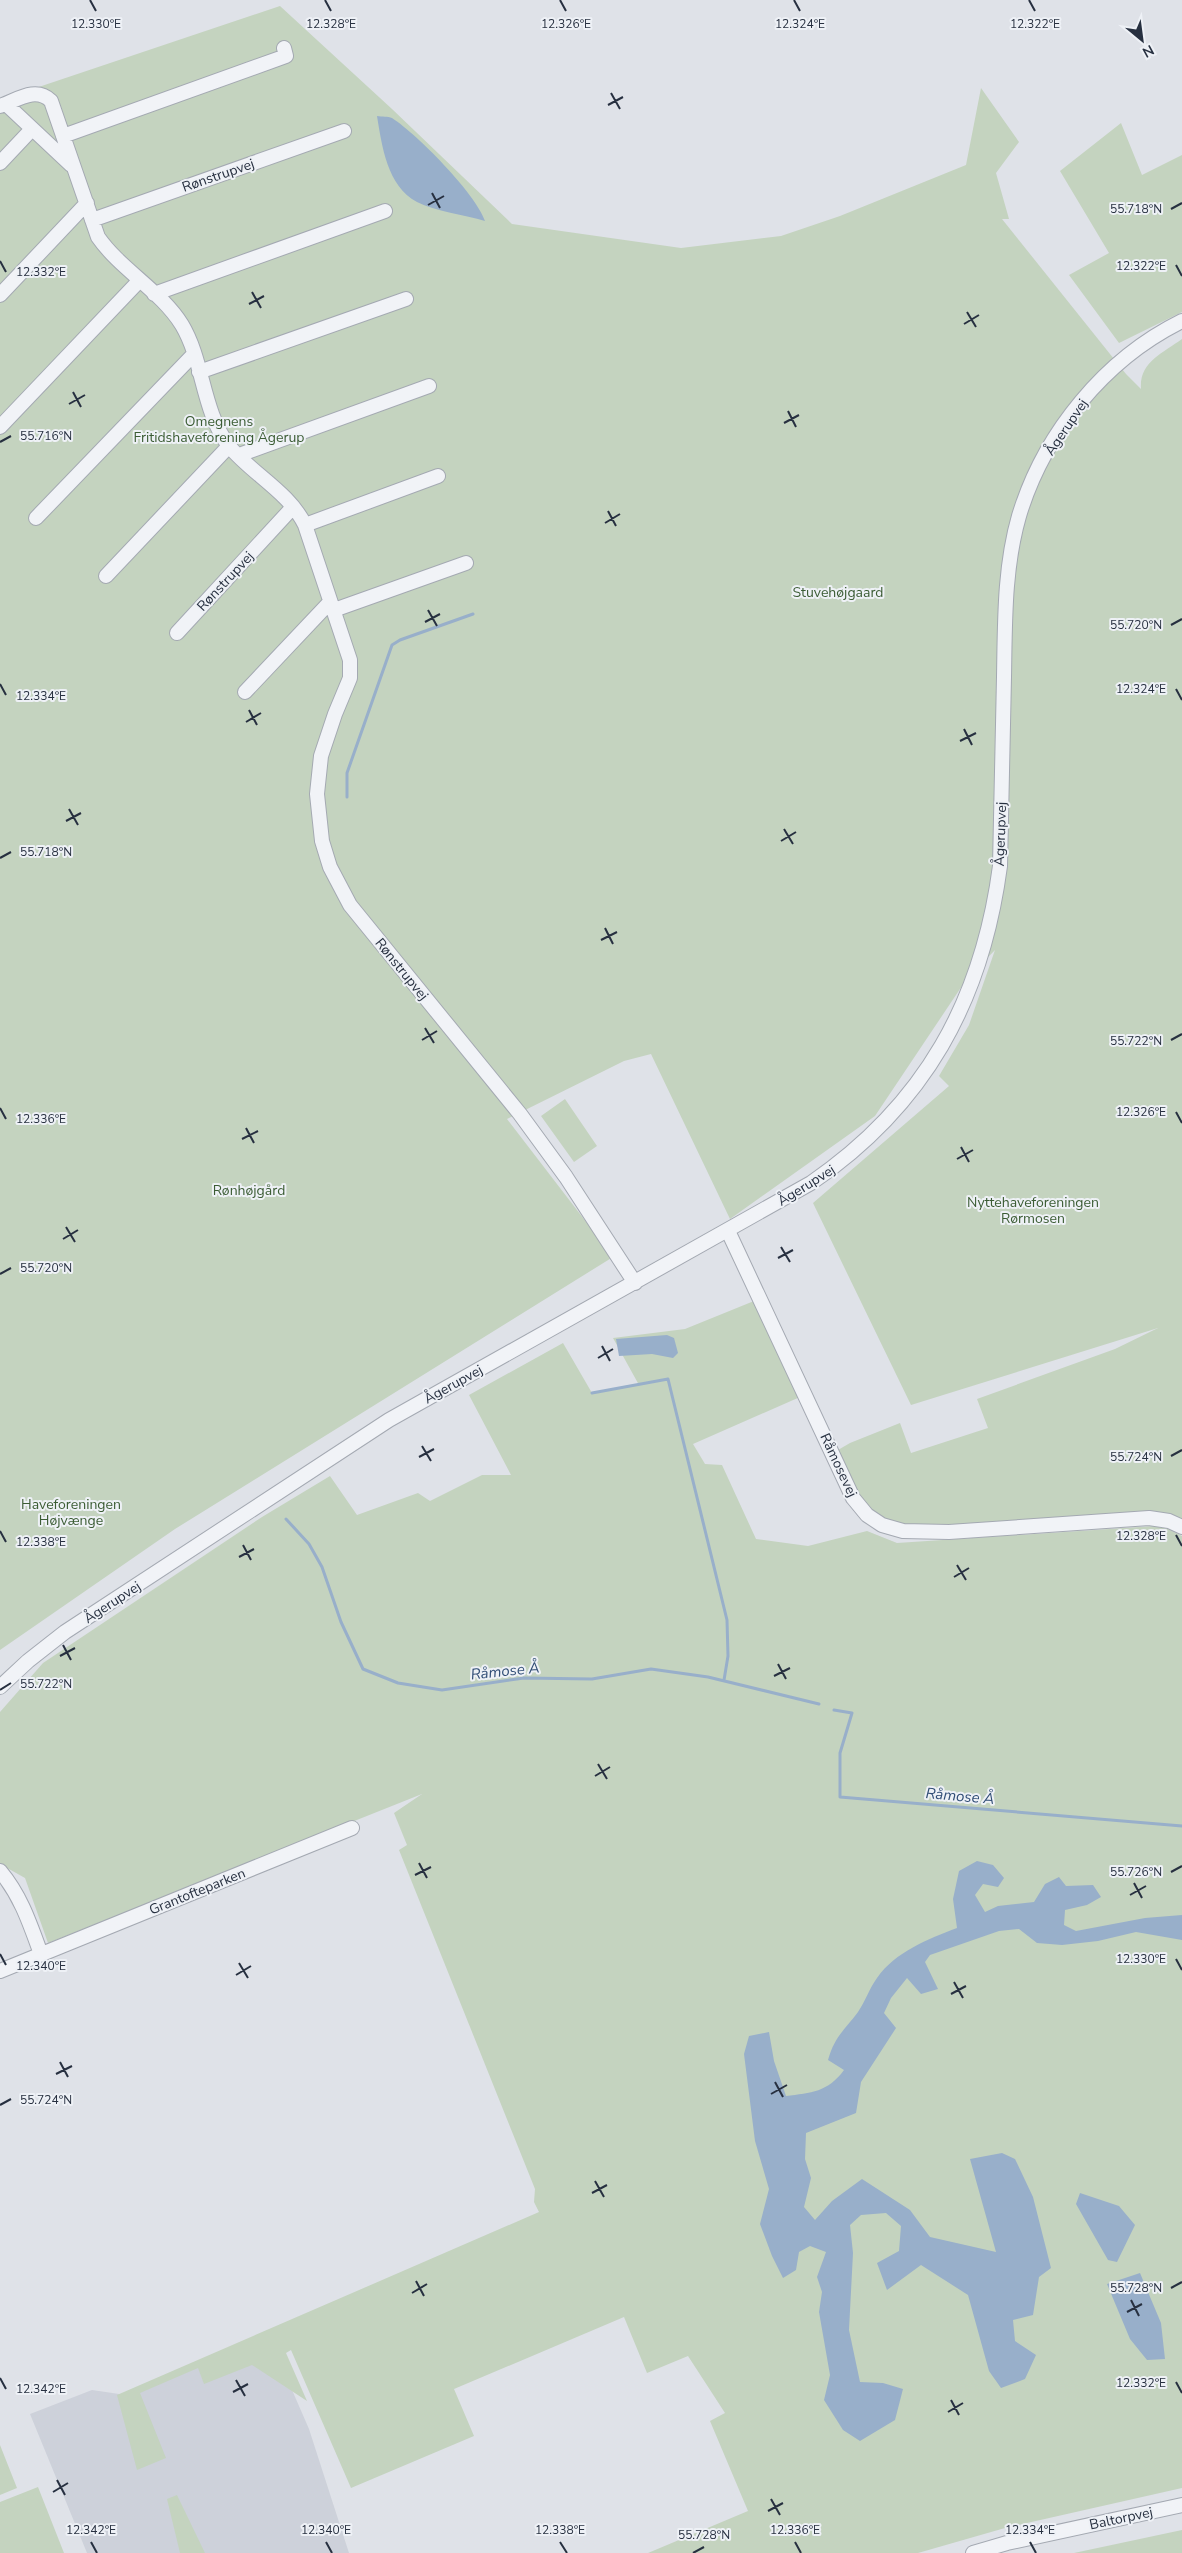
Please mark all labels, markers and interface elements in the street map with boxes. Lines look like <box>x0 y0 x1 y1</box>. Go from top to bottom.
north arrow <box>1117 15 1167 65</box>
text: 12.330°E <box>71 16 121 32</box>
text: 12.328°E <box>306 16 356 32</box>
text: 12.326°E <box>541 16 591 32</box>
text: 12.324°E <box>775 16 825 32</box>
text: 12.322°E <box>1010 16 1060 32</box>
text: N <box>1139 40 1157 62</box>
street label: Rønstrupvej <box>179 154 257 197</box>
text: 55.718°N <box>1110 201 1162 217</box>
text: 12.322°E <box>1116 258 1166 274</box>
text: 12.332°E <box>16 264 66 280</box>
street label: Ågerupvej <box>1040 395 1092 459</box>
park label: Omegnens Fritidshaveforening Ågerup <box>133 412 305 447</box>
text: 55.716°N <box>20 428 72 444</box>
street label: Rønstrupvej <box>193 547 258 615</box>
park label: Stuvehøjgaard <box>792 583 884 602</box>
text: 55.720°N <box>1110 617 1162 633</box>
text: 12.324°E <box>1116 681 1166 697</box>
text: 12.334°E <box>16 688 66 704</box>
street label: Ågerupvej <box>990 801 1011 867</box>
text: 55.718°N <box>20 844 72 860</box>
street label: Rønstrupvej <box>371 934 433 1005</box>
text: 55.722°N <box>1110 1033 1162 1049</box>
text: 12.326°E <box>1116 1104 1166 1120</box>
text: 12.336°E <box>16 1111 66 1127</box>
street label: Ågerupvej <box>774 1160 839 1211</box>
park label: Rønhøjgård <box>213 1181 285 1200</box>
park label: Nyttehaveforeningen Rørmosen <box>967 1193 1099 1228</box>
text: 55.720°N <box>20 1260 72 1276</box>
street label: Ågerupvej <box>420 1360 486 1408</box>
street label: Råmosevej <box>815 1430 862 1500</box>
text: 55.724°N <box>1110 1449 1162 1465</box>
park label: Haveforeningen Højvænge <box>21 1495 121 1530</box>
text: 12.328°E <box>1116 1528 1166 1544</box>
text: 12.338°E <box>16 1534 66 1550</box>
street label: Ågerupvej <box>80 1577 145 1628</box>
water label: Råmose Å <box>469 1656 540 1685</box>
text: 55.722°N <box>20 1676 72 1692</box>
water label: Råmose Å <box>925 1782 995 1809</box>
street label: Grantofteparken <box>146 1863 248 1919</box>
text: 55.726°N <box>1110 1864 1162 1880</box>
text: 12.330°E <box>1116 1951 1166 1967</box>
text: 12.340°E <box>16 1958 66 1974</box>
text: 55.724°N <box>20 2092 72 2108</box>
text: 55.728°N <box>1110 2280 1162 2296</box>
text: 12.332°E <box>1116 2375 1166 2391</box>
text: 12.342°E <box>16 2381 66 2397</box>
street label: Baltorpvej <box>1088 2502 1155 2534</box>
text: 12.342°E <box>66 2522 116 2538</box>
text: 12.340°E <box>301 2522 351 2538</box>
text: 12.338°E <box>535 2522 585 2538</box>
text: 12.336°E <box>770 2522 820 2538</box>
text: 12.334°E <box>1005 2522 1055 2538</box>
text: 55.728°N <box>678 2527 730 2543</box>

